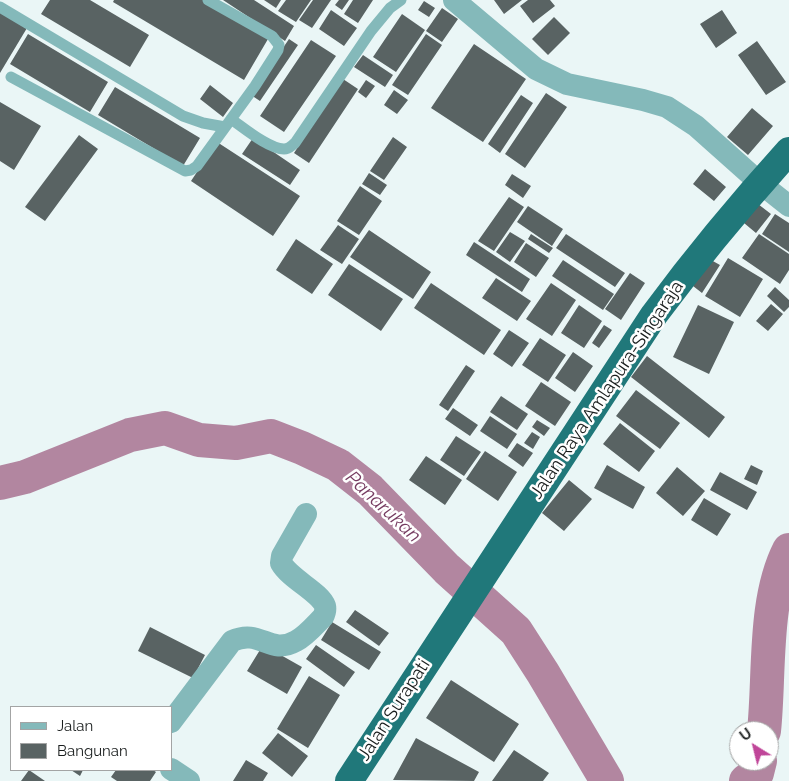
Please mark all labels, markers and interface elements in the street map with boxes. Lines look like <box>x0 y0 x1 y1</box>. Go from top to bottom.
street label: Jalan Raya Amlapura-Singaraja <box>526 277 688 503</box>
water label: Panarukan <box>341 467 425 547</box>
street label: Jalan Surapati <box>353 655 435 765</box>
legend <box>10 706 172 771</box>
text: Jalan <box>57 717 93 735</box>
north arrow <box>729 721 779 771</box>
text: U <box>737 725 755 744</box>
text: Bangunan <box>57 742 128 760</box>

